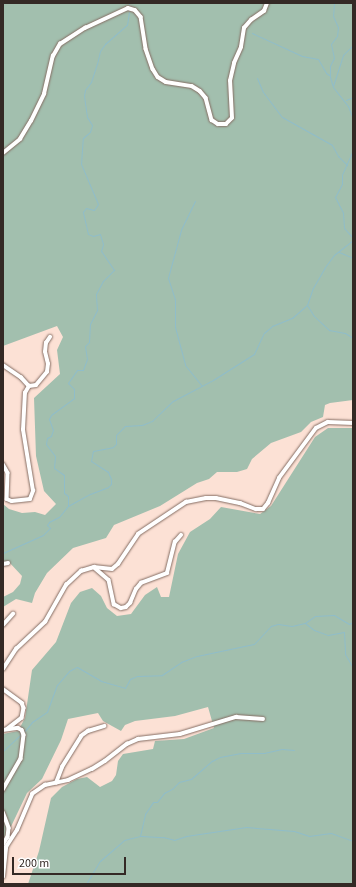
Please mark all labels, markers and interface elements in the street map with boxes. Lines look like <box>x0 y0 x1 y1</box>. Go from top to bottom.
scale bar <box>14 849 128 875</box>
text: 200 m <box>19 855 49 872</box>

